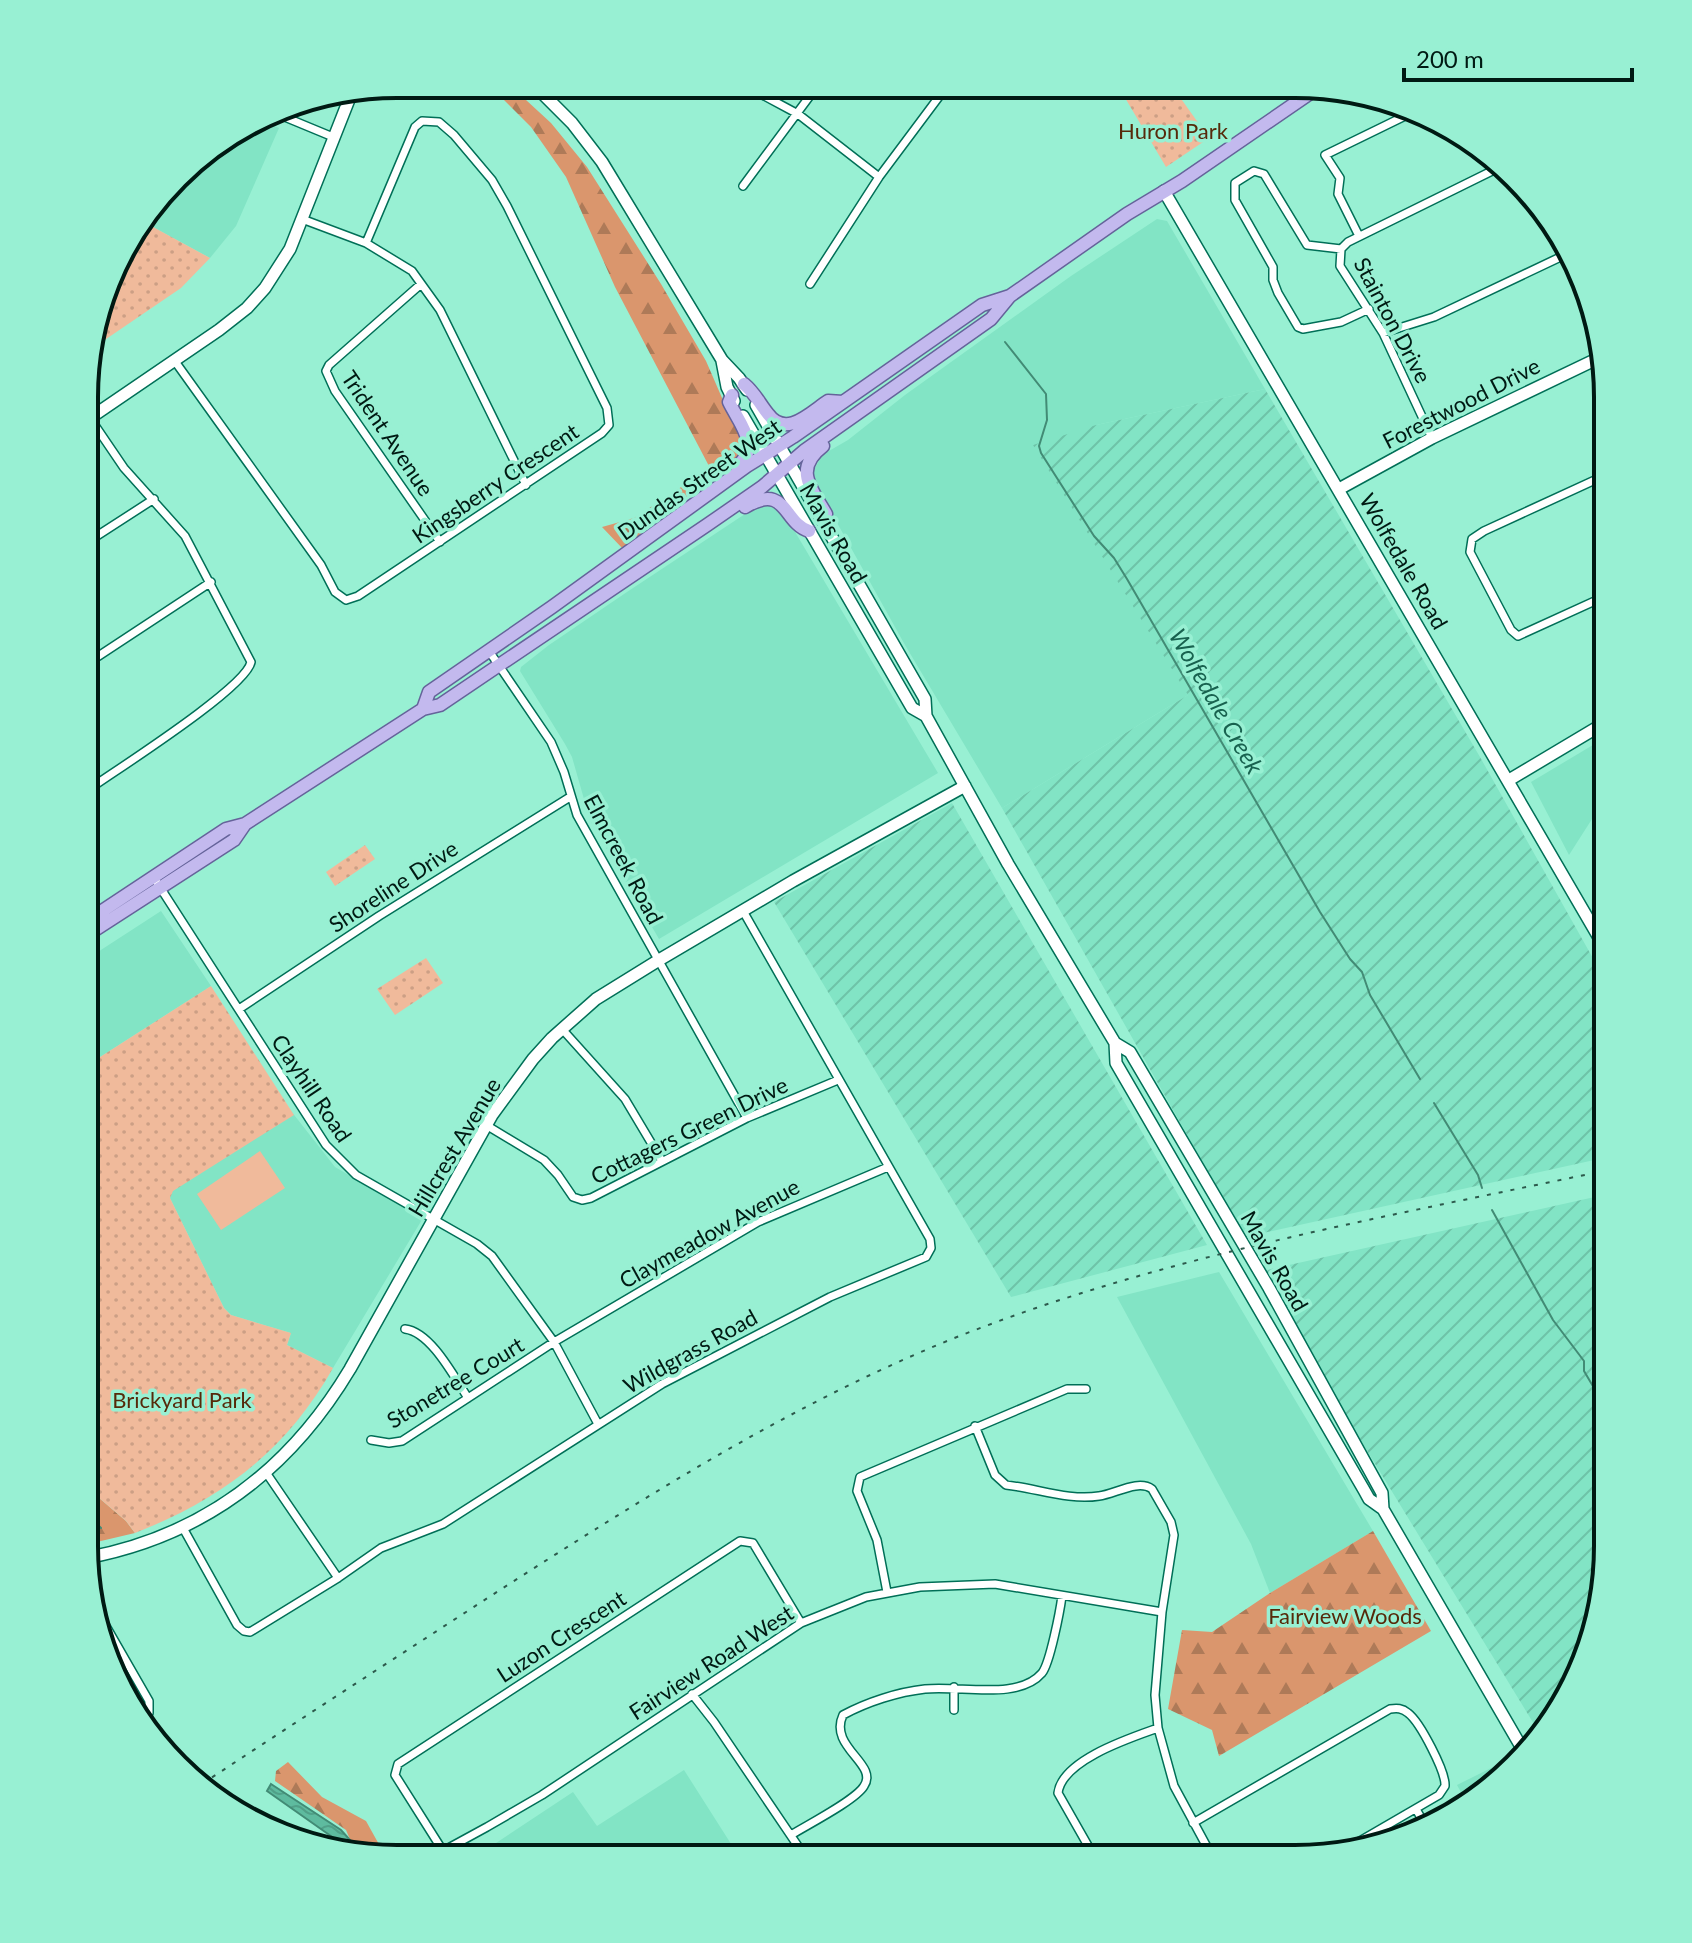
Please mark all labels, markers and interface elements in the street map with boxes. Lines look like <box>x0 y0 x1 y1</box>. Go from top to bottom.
scale bar <box>1404 32 1632 82</box>
text: 200 m <box>1416 44 1484 73</box>
park label: Huron Park <box>1118 117 1229 144</box>
street label: Stainton Drive <box>1349 253 1437 387</box>
street label: Forestwood Drive <box>1378 352 1544 454</box>
street label: Trident Avenue <box>336 365 440 501</box>
street label: Dundas Street West <box>612 412 786 546</box>
street label: Kingsberry Crescent <box>407 417 583 549</box>
street label: Mavis Road <box>794 478 874 588</box>
street label: Wolfedale Road <box>1354 488 1454 634</box>
water label: Wolfedale Creek <box>1164 623 1271 779</box>
street label: Elmcreek Road <box>579 790 669 928</box>
street label: Shoreline Drive <box>324 834 462 938</box>
street label: Clayhill Road <box>266 1029 358 1147</box>
street label: Cottagers Green Drive <box>586 1071 792 1189</box>
street label: Hillcrest Avenue <box>402 1073 506 1221</box>
street label: Claymeadow Avenue <box>614 1172 804 1294</box>
street label: Mavis Road <box>1235 1206 1315 1316</box>
street label: Wildgrass Road <box>618 1303 762 1399</box>
street label: Stonetree Court <box>382 1330 528 1433</box>
park label: Brickyard Park <box>112 1386 253 1413</box>
street label: Luzon Crescent <box>491 1584 631 1688</box>
street label: Fairview Road West <box>624 1599 798 1725</box>
park label: Fairview Woods <box>1268 1602 1422 1629</box>

